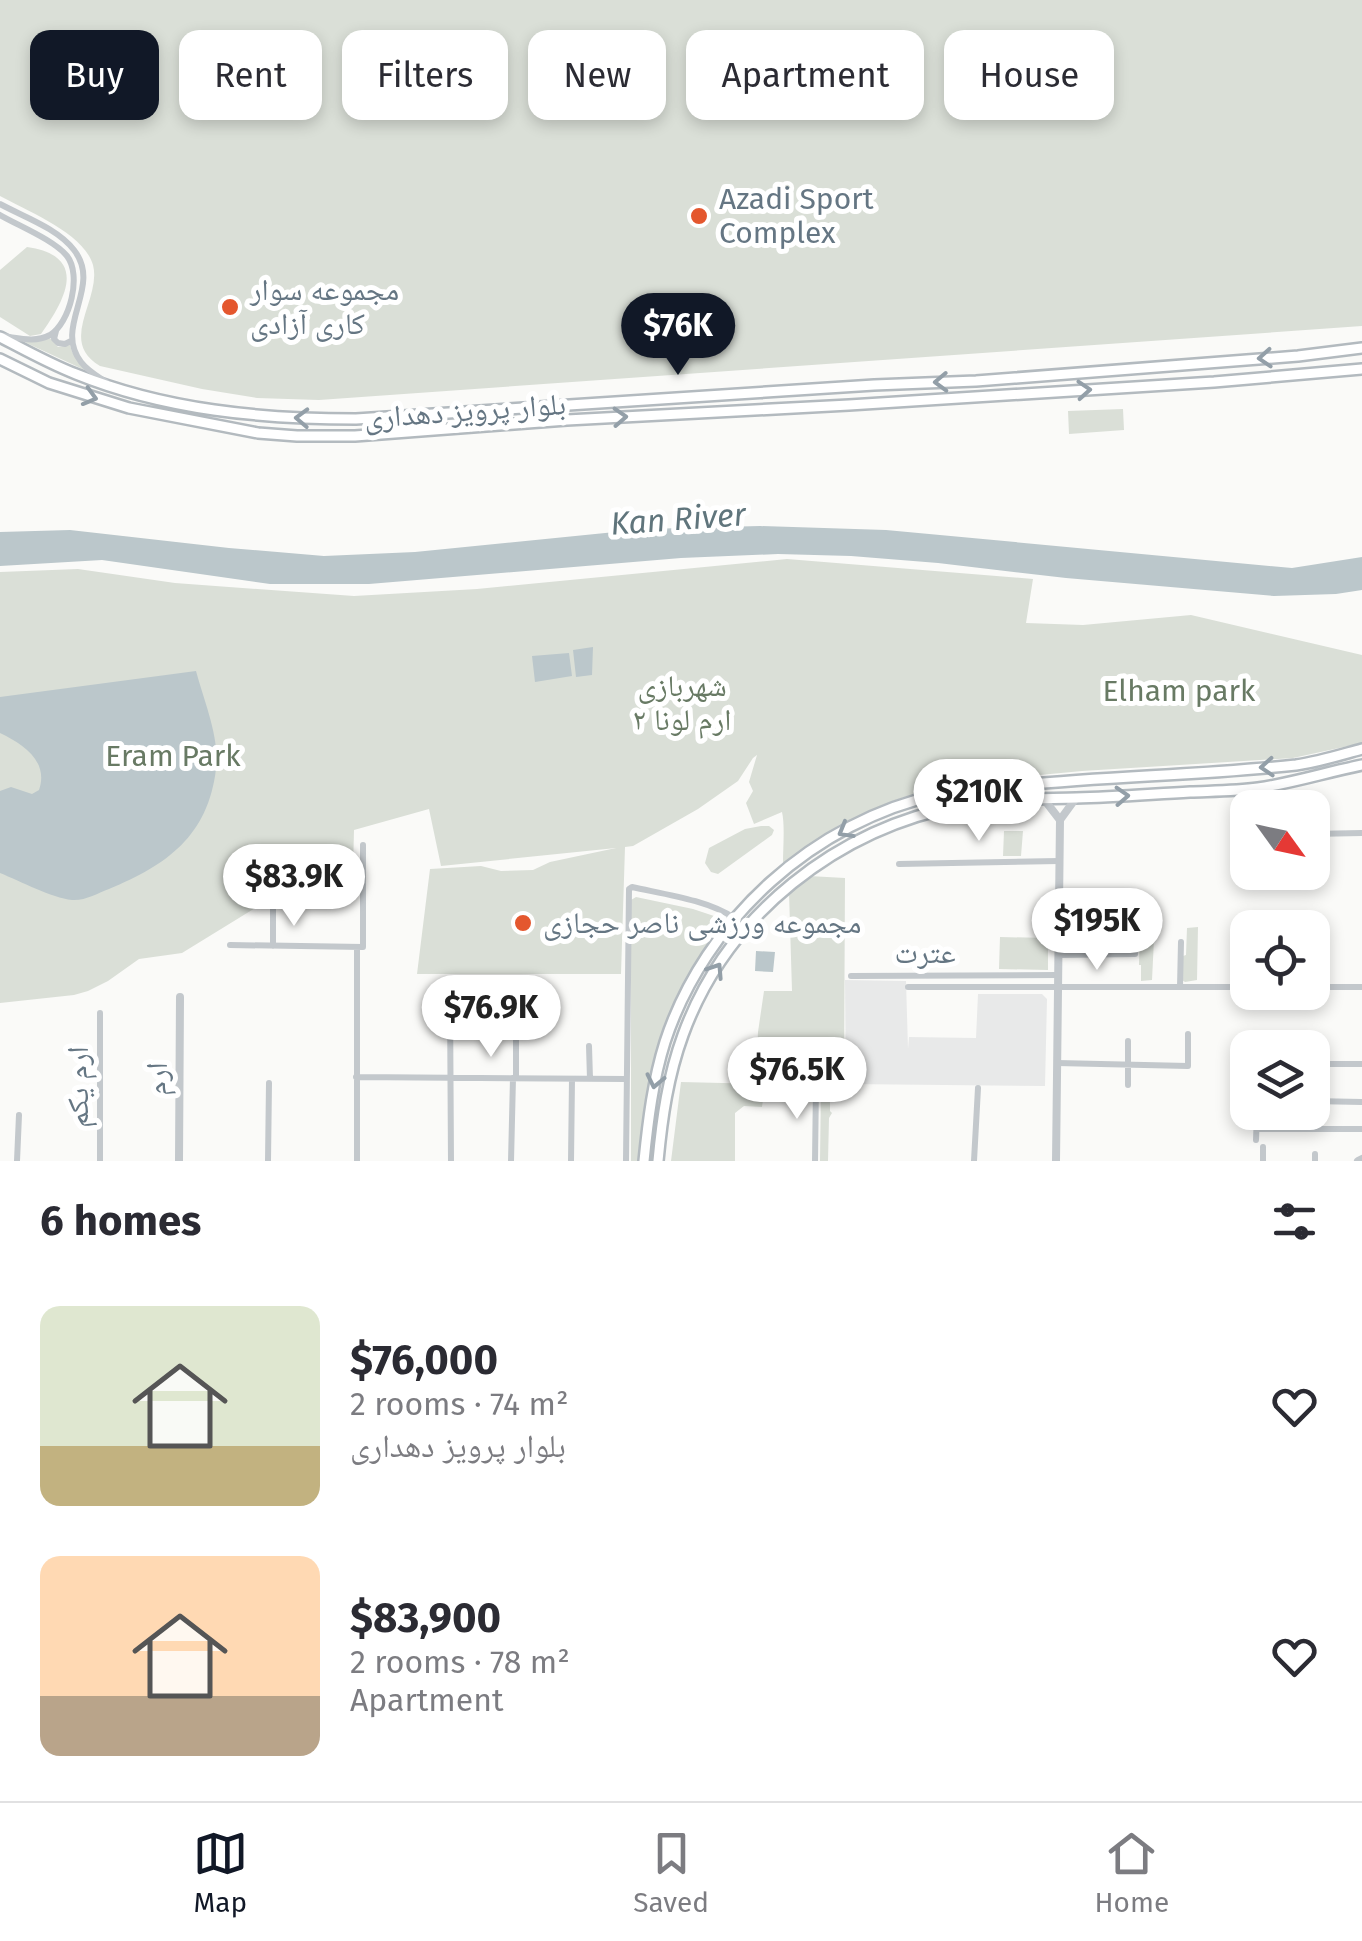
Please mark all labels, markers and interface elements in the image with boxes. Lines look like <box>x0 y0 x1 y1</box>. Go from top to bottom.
chip: Buy <box>30 30 159 120</box>
chip: Rent <box>179 30 322 120</box>
chip: Filters <box>342 30 508 120</box>
chip: New <box>528 30 666 120</box>
chip: Apartment <box>686 30 924 120</box>
chip: House <box>944 30 1114 120</box>
place label: Azadi Sport Complex <box>719 181 874 251</box>
marker: Azadi Sport Complex <box>688 205 710 227</box>
place label: مجموعه سوار کاری آزادی <box>249 272 399 342</box>
pin: $76K <box>619 293 737 378</box>
marker: مجموعه سوار کاری آزادی <box>219 296 241 318</box>
text: $76K <box>643 306 713 344</box>
one-way arrow <box>1257 347 1273 369</box>
one-way arrow <box>933 372 949 393</box>
one-way arrow <box>1077 380 1093 402</box>
one-way arrow <box>80 385 97 406</box>
street label: بلوار پرویز دهداری <box>363 386 567 436</box>
one-way arrow <box>612 407 628 428</box>
one-way arrow <box>294 408 310 429</box>
water label: Kan River <box>609 495 749 543</box>
park label: شهربازی ارم لونا ۲ <box>632 668 732 739</box>
park label: Elham park <box>1103 673 1256 709</box>
park label: Eram Park <box>105 738 241 774</box>
one-way arrow <box>1258 756 1274 777</box>
pin: $210K <box>909 759 1049 844</box>
text: $210K <box>936 772 1022 810</box>
one-way arrow <box>1114 786 1130 807</box>
north arrow <box>1230 790 1330 890</box>
map controls <box>1230 790 1330 1130</box>
one-way arrow <box>838 818 856 838</box>
pin: $83.9K <box>213 844 375 929</box>
text: $83.9K <box>245 857 343 895</box>
pin: $195K <box>1027 888 1167 973</box>
text: $195K <box>1054 901 1140 939</box>
place label: مجموعه ورزشی ناصر حجازی <box>543 905 862 941</box>
button: locate <box>1230 910 1330 1010</box>
marker: مجموعه ورزشی ناصر حجازی <box>512 912 534 934</box>
street label: عترت <box>894 935 956 971</box>
one-way arrow <box>704 962 723 980</box>
pin: $76.9K <box>410 975 572 1060</box>
text: $76.9K <box>444 988 538 1026</box>
button: layers <box>1230 1030 1330 1130</box>
pin: $76.5K <box>716 1037 878 1122</box>
street label: ارم یکم <box>60 1046 98 1128</box>
text: $76.5K <box>750 1050 844 1088</box>
street label: ارم <box>139 1062 176 1096</box>
one-way arrow <box>646 1072 667 1089</box>
icon: filters <box>1267 1194 1322 1249</box>
text: 6 homes <box>40 1196 201 1246</box>
text: $76,000 <box>350 1335 498 1385</box>
icon: home <box>120 1346 240 1466</box>
icon: heart <box>1267 1379 1322 1434</box>
text: 2 rooms · 74 m² <box>350 1385 569 1423</box>
text: بلوار پرویز دهداری <box>350 1427 566 1465</box>
text: $83,900 <box>350 1593 501 1643</box>
icon: home <box>120 1596 240 1716</box>
icon: heart <box>1267 1629 1322 1684</box>
text: 2 rooms · 78 m² <box>350 1643 570 1681</box>
text: Apartment <box>350 1681 504 1719</box>
tab: Map <box>193 1826 248 1919</box>
tab: Saved <box>633 1826 709 1919</box>
tab: Home <box>1095 1826 1169 1919</box>

